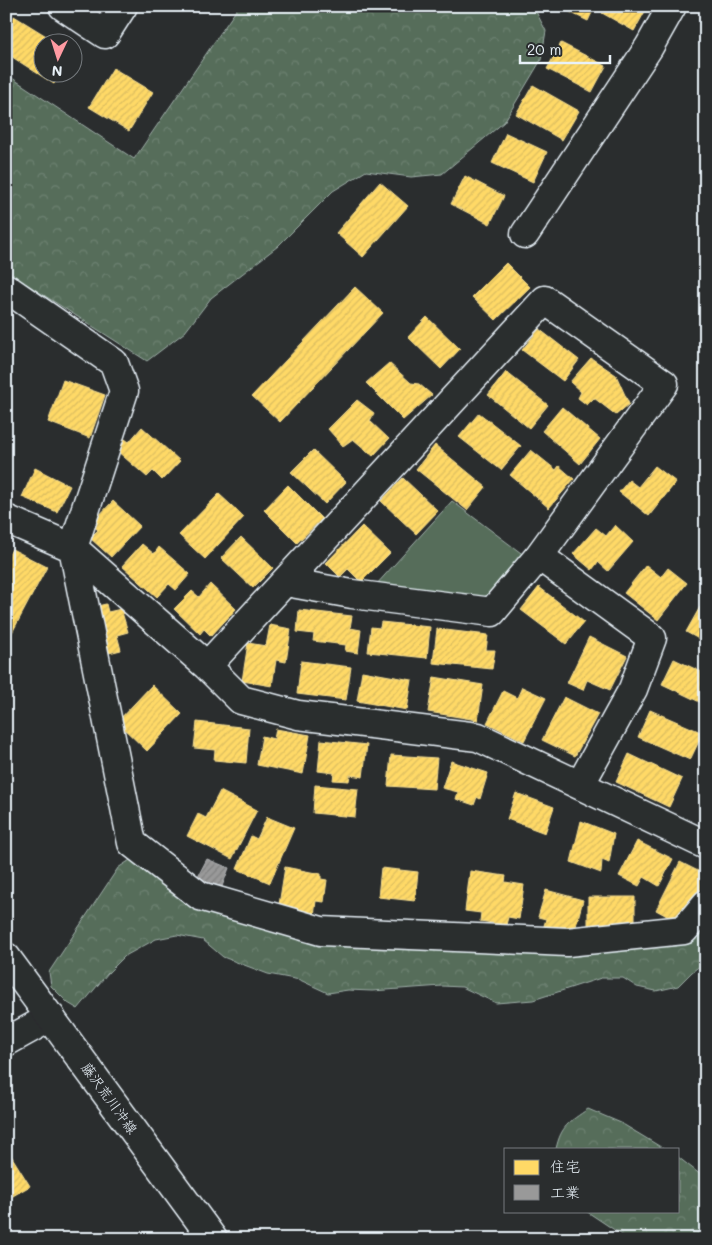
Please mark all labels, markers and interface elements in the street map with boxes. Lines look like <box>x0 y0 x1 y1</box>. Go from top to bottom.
north arrow <box>32 32 82 82</box>
scale bar <box>520 32 610 64</box>
text: 20 m <box>527 39 561 59</box>
text: N <box>51 62 63 81</box>
street label: 藤沢荒川沖線 <box>78 1058 142 1138</box>
legend <box>504 1148 680 1212</box>
text: 住宅 <box>550 1156 580 1176</box>
text: 工業 <box>550 1182 580 1202</box>

